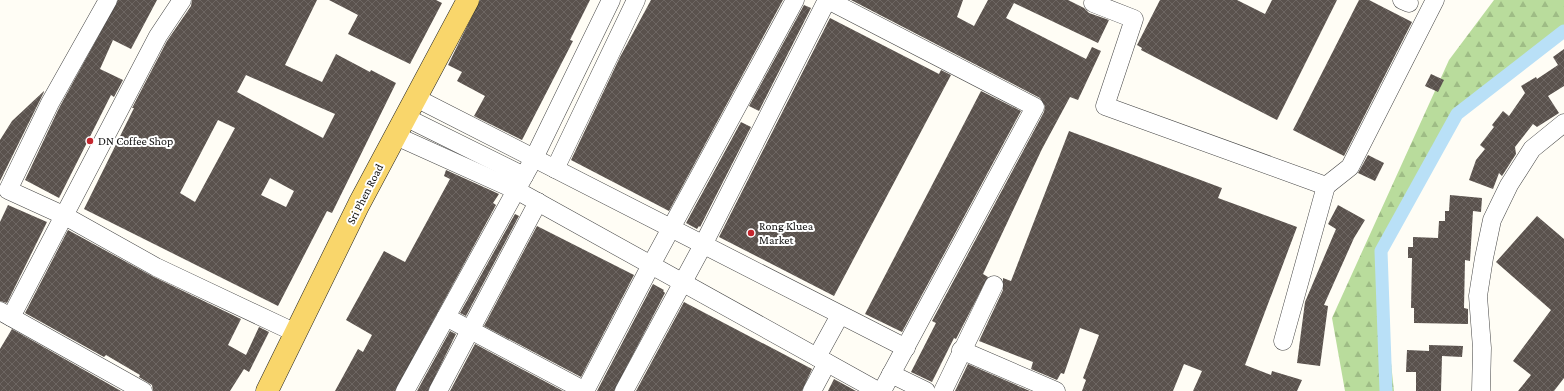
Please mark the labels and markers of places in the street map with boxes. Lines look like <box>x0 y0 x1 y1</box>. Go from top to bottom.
place label: DN Coffee Shop <box>98 134 173 148</box>
marker: DN Coffee Shop <box>85 136 95 146</box>
place label: Rong Kluea Market <box>759 219 814 247</box>
marker: Rong Kluea Market <box>746 228 756 238</box>

